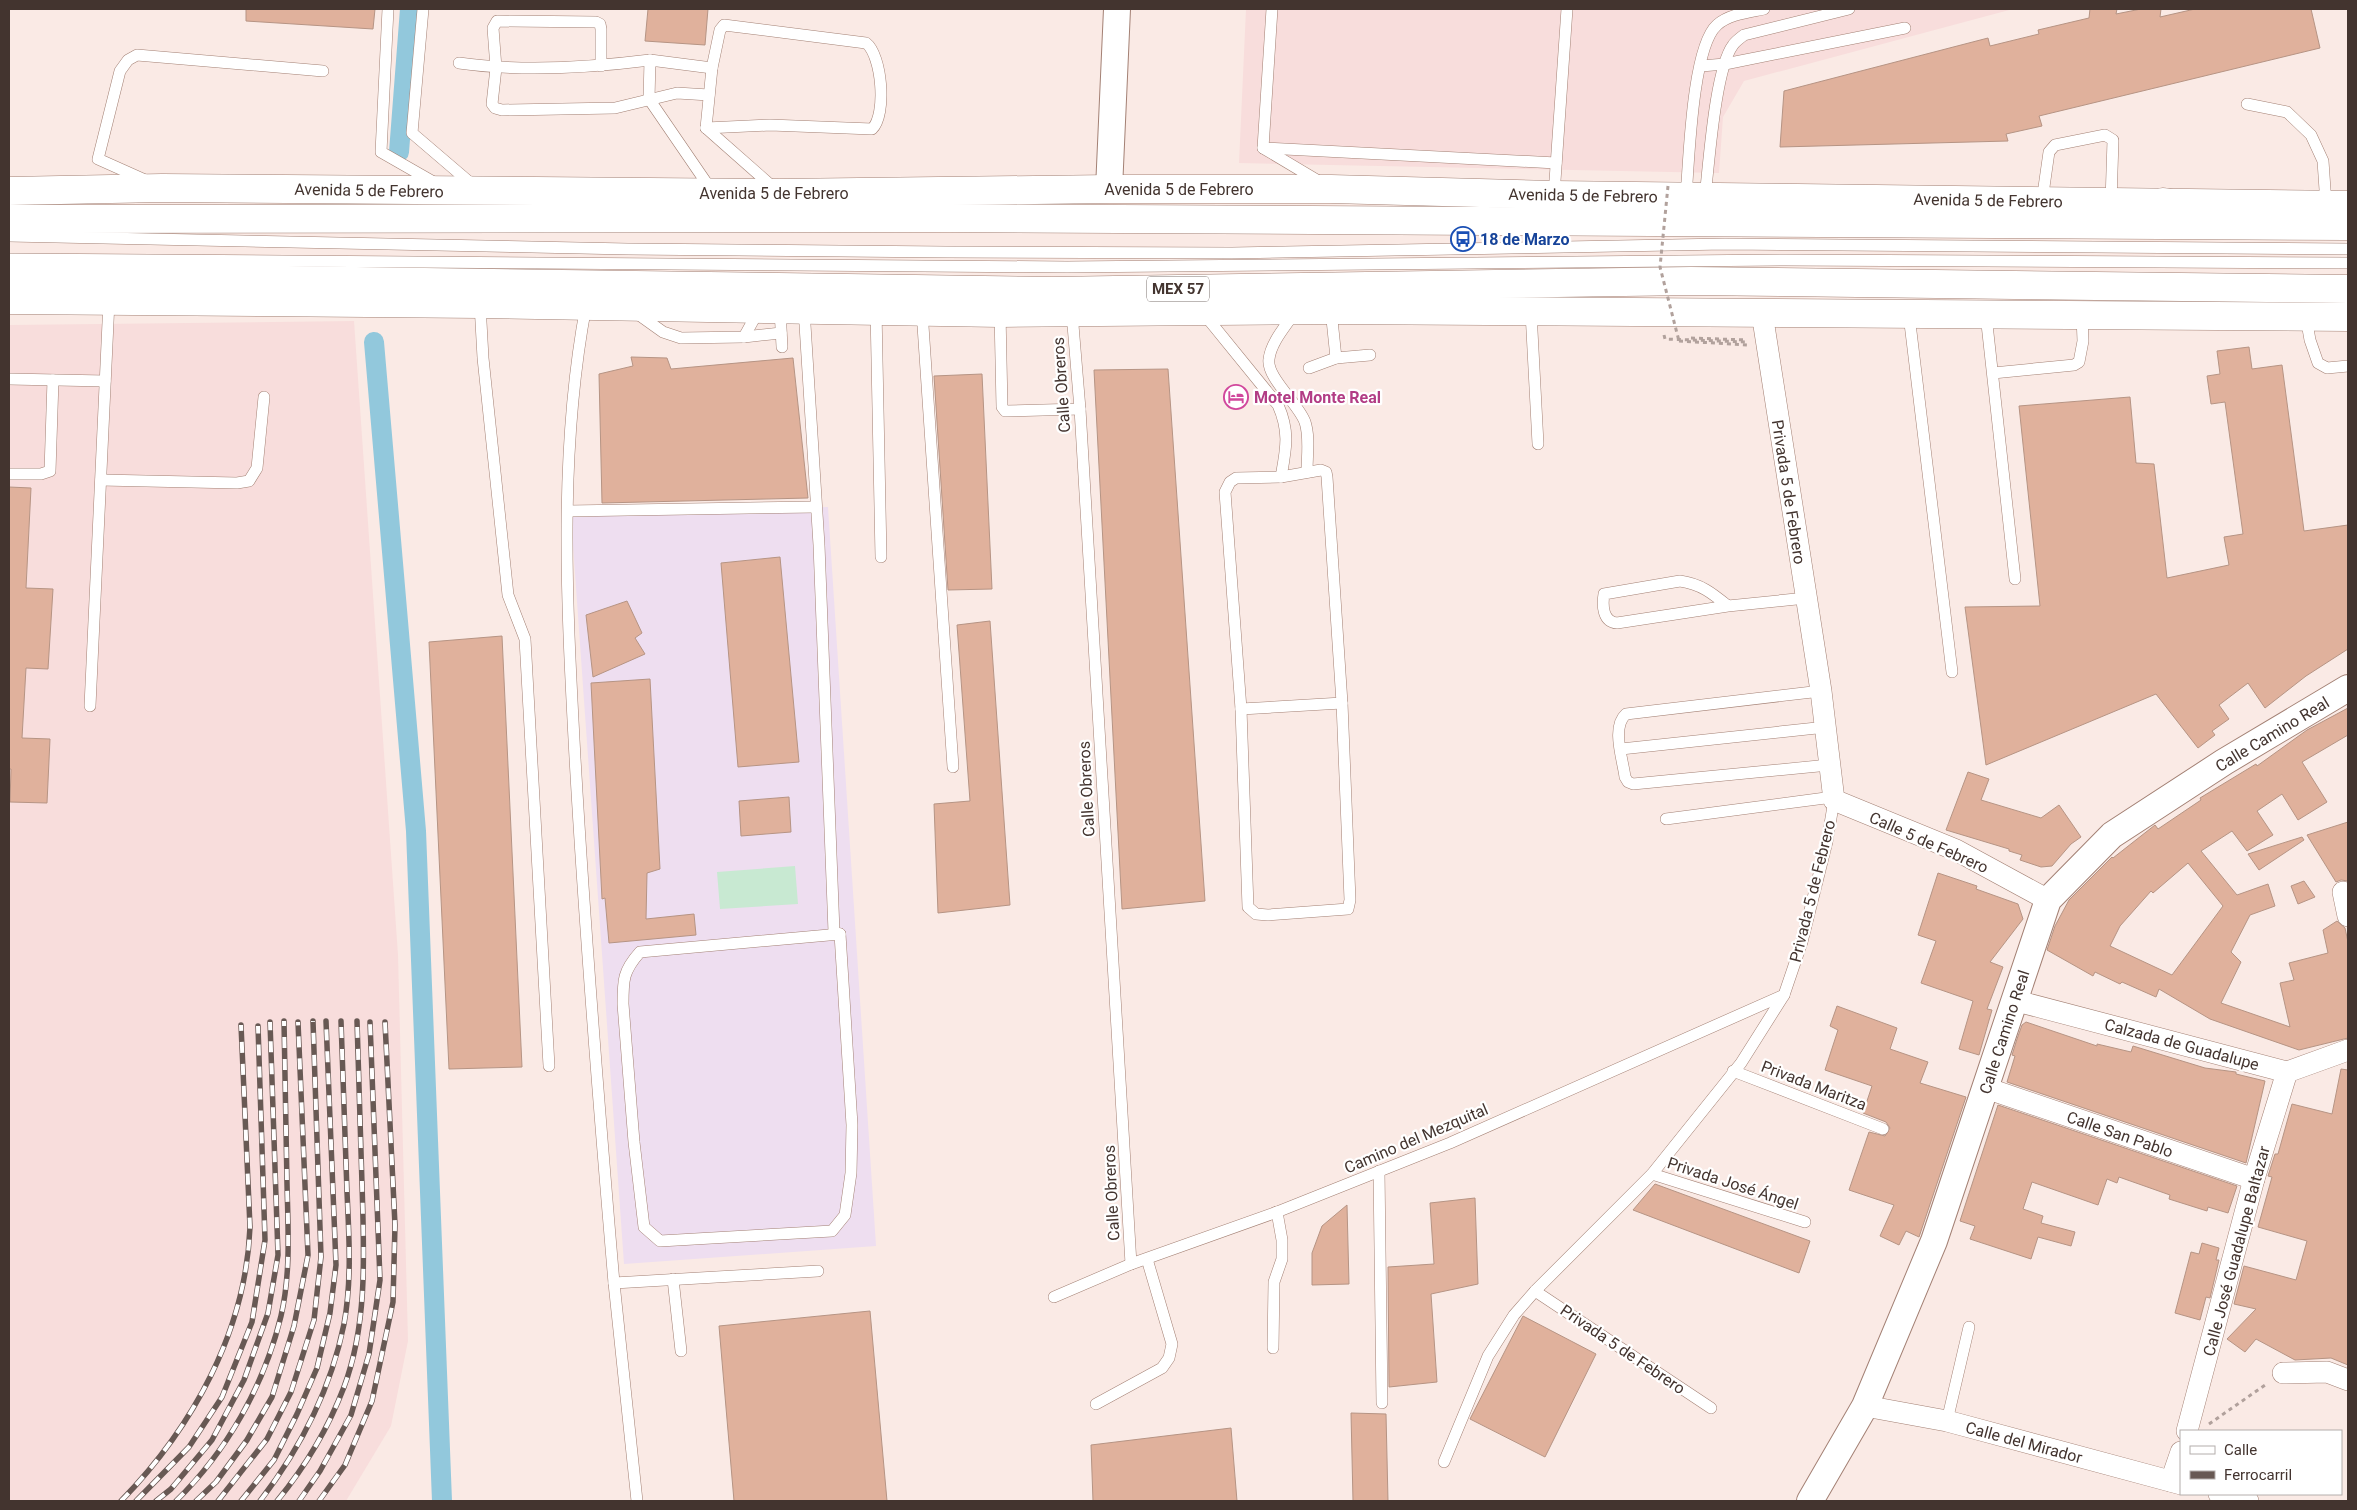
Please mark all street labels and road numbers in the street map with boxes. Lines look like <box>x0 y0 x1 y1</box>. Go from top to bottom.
street label: Avenida 5 de Febrero <box>294 180 444 201</box>
street label: Avenida 5 de Febrero <box>1104 180 1254 199</box>
street label: Avenida 5 de Febrero <box>699 184 849 203</box>
street label: Avenida 5 de Febrero <box>1508 185 1658 206</box>
street label: Avenida 5 de Febrero <box>1913 190 2063 211</box>
road number: MEX 57 <box>1147 276 1209 302</box>
street label: Calle Obreros <box>1049 337 1074 433</box>
street label: Privada 5 de Febrero <box>1768 418 1809 566</box>
street label: Calle Camino Real <box>2212 693 2333 776</box>
street label: Calle Obreros <box>1075 741 1098 837</box>
street label: Calle 5 de Febrero <box>1866 808 1991 877</box>
street label: Privada 5 de Febrero <box>1786 818 1839 964</box>
street label: Calle Camino Real <box>1975 968 2033 1097</box>
street label: Calzada de Guadalupe <box>2103 1015 2261 1074</box>
street label: Privada Maritza <box>1758 1057 1869 1114</box>
street label: Camino del Mezquital <box>1341 1100 1491 1177</box>
street label: Calle San Pablo <box>2064 1107 2175 1162</box>
street label: Calle José Guadalupe Baltazar <box>2199 1143 2274 1358</box>
street label: Calle Obreros <box>1100 1145 1123 1241</box>
street label: Privada José Ángel <box>1665 1153 1801 1214</box>
street label: Privada 5 de Febrero <box>1557 1301 1689 1398</box>
street label: Calle del Mirador <box>1963 1418 2085 1467</box>

